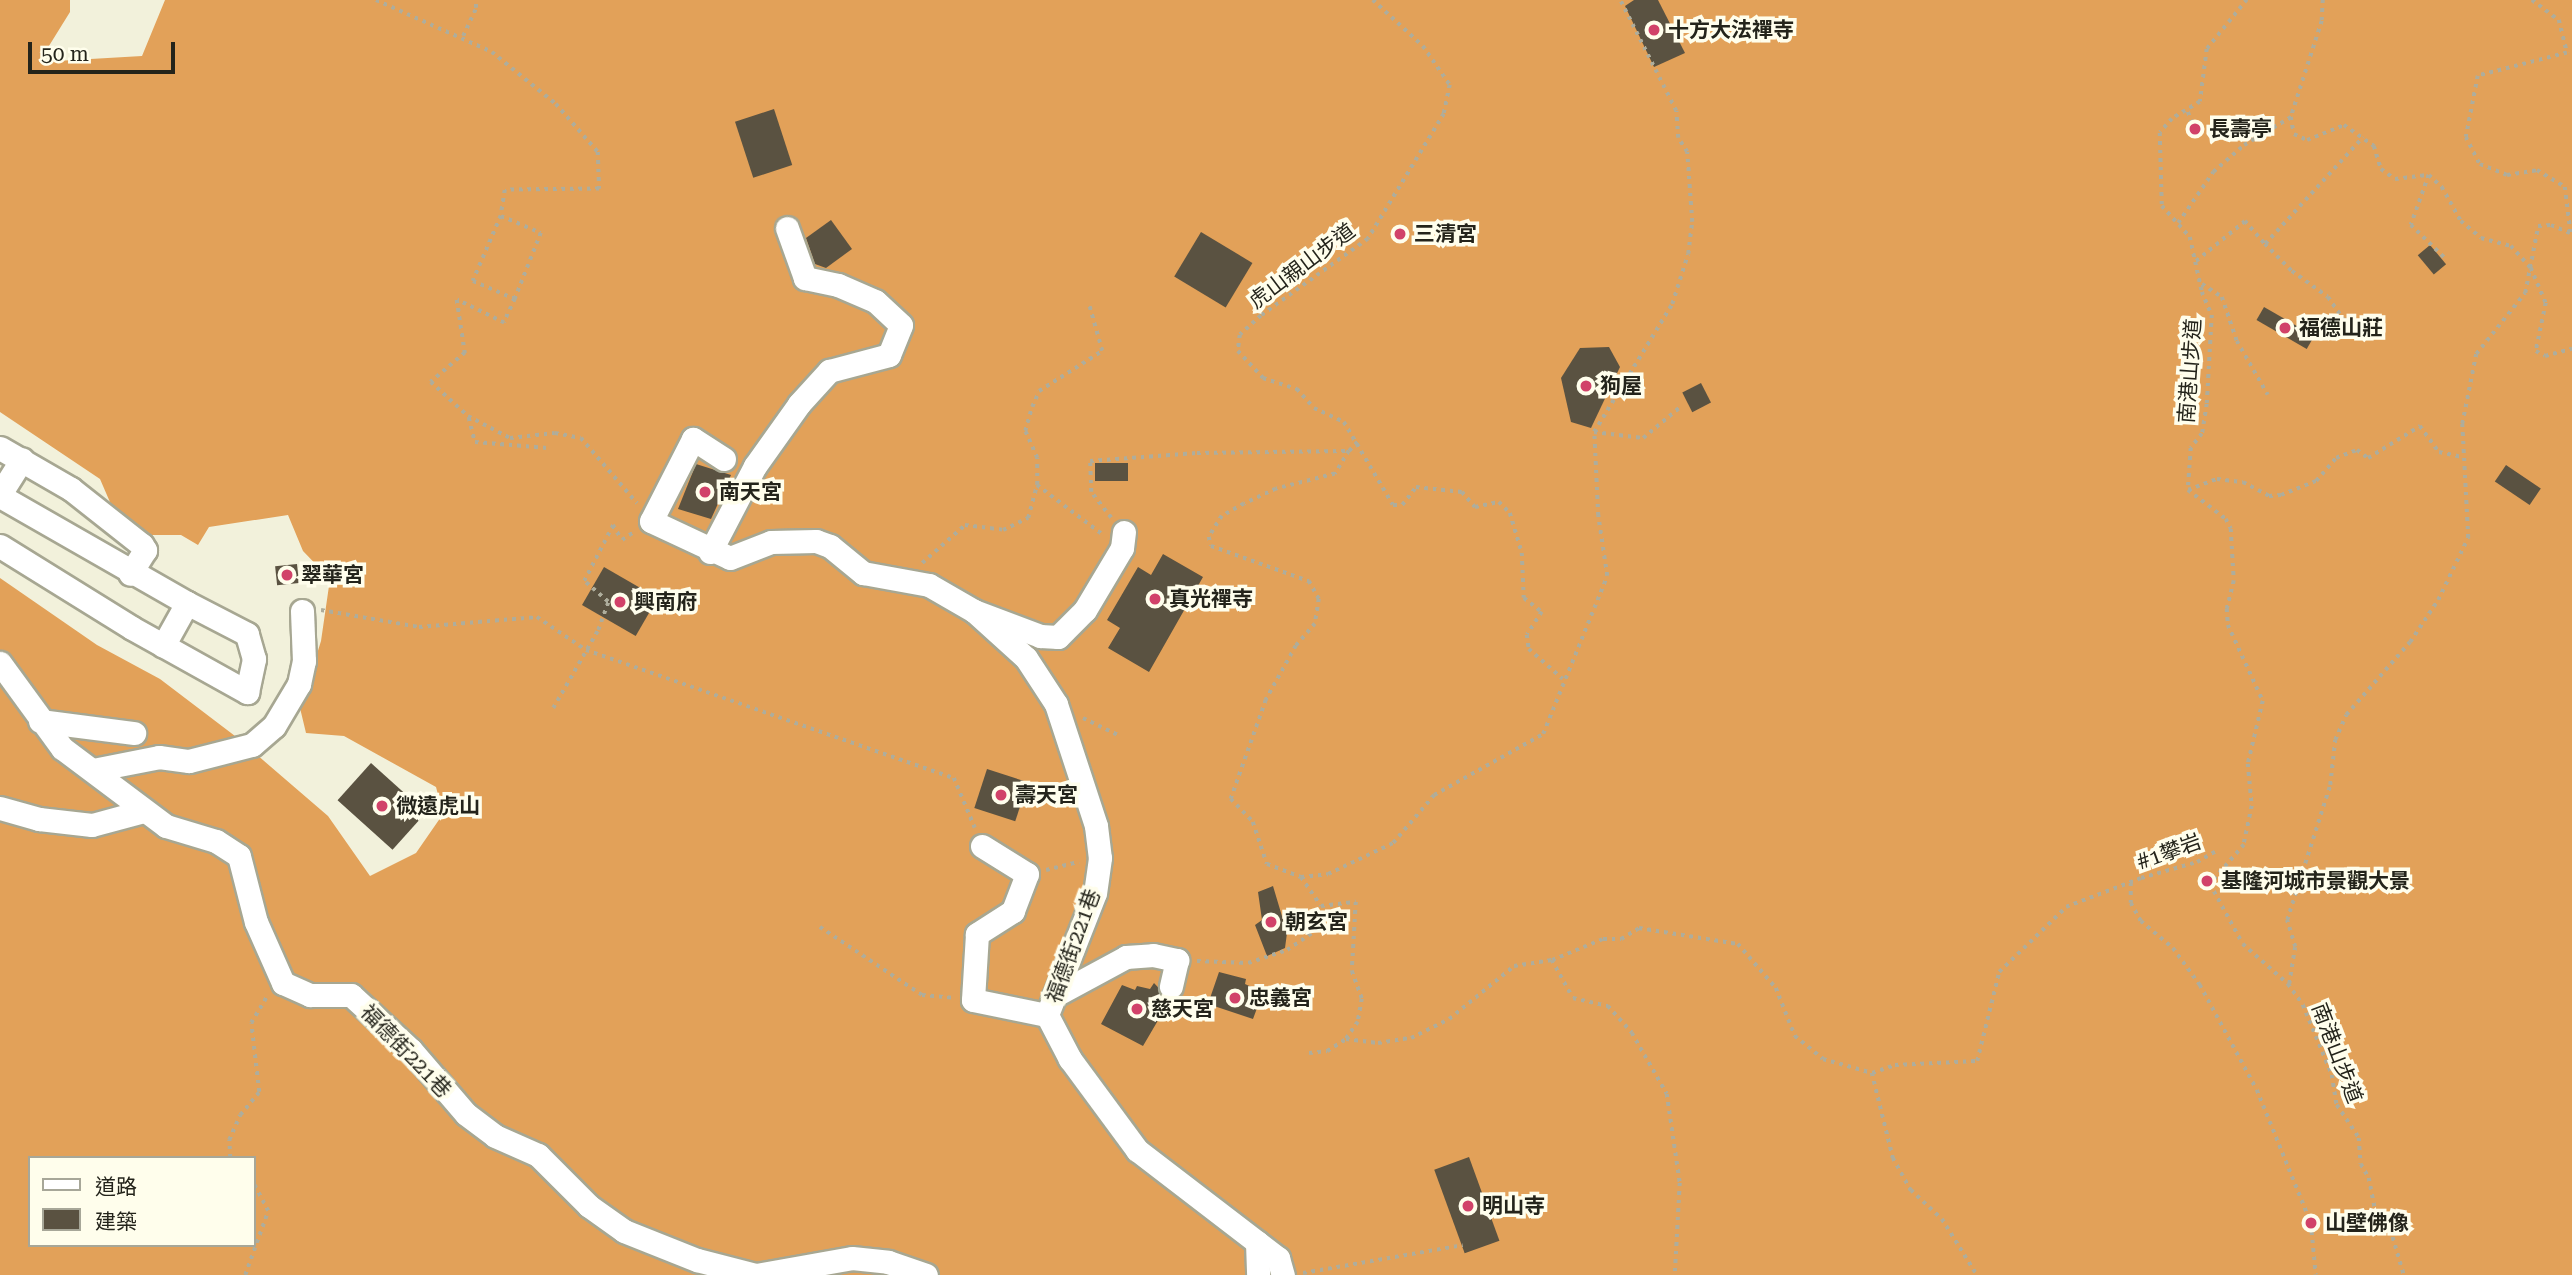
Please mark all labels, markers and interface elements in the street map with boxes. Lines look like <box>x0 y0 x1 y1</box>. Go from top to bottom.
place label: 十方大法禪寺 <box>1668 17 1794 43</box>
marker: 十方大法禪寺 <box>1646 22 1662 38</box>
scale bar <box>32 28 178 72</box>
text: 50 m <box>41 42 89 66</box>
place label: 長壽亭 <box>2209 116 2272 142</box>
marker: 長壽亭 <box>2187 121 2203 137</box>
street label: 虎山親山步道 <box>1244 218 1360 314</box>
place label: 三清宮 <box>1414 221 1477 247</box>
marker: 三清宮 <box>1392 226 1408 242</box>
place label: 福德山莊 <box>2299 315 2383 341</box>
street label: 南港山步道 <box>2174 318 2206 424</box>
marker: 福德山莊 <box>2277 320 2293 336</box>
place label: 狗屋 <box>1600 373 1642 399</box>
marker: 狗屋 <box>1578 378 1594 394</box>
place label: 南天宮 <box>719 479 782 505</box>
marker: 南天宮 <box>697 484 713 500</box>
place label: 翠華宮 <box>301 562 364 588</box>
marker: 翠華宮 <box>279 567 295 583</box>
place label: 真光禪寺 <box>1169 586 1253 612</box>
place label: 興南府 <box>634 589 697 615</box>
marker: 真光禪寺 <box>1147 591 1163 607</box>
marker: 興南府 <box>612 594 628 610</box>
place label: 壽天宮 <box>1015 782 1078 808</box>
marker: 壽天宮 <box>993 787 1009 803</box>
place label: 微遠虎山 <box>396 793 480 819</box>
marker: 微遠虎山 <box>374 798 390 814</box>
street label: #1攀岩 <box>2133 829 2205 875</box>
place label: 基隆河城市景觀大景 <box>2221 868 2410 894</box>
marker: 基隆河城市景觀大景 <box>2199 873 2215 889</box>
street label: 福德街221巷 <box>1041 886 1105 1006</box>
place label: 朝玄宮 <box>1285 909 1348 935</box>
marker: 朝玄宮 <box>1263 914 1279 930</box>
place label: 忠義宮 <box>1249 985 1312 1011</box>
marker: 忠義宮 <box>1227 990 1243 1006</box>
place label: 慈天宮 <box>1151 996 1214 1022</box>
street label: 福德街221巷 <box>356 999 456 1103</box>
street label: 南港山步道 <box>2306 999 2368 1107</box>
marker: 慈天宮 <box>1129 1001 1145 1017</box>
legend <box>28 1156 256 1247</box>
text: 道路 <box>95 1175 137 1199</box>
place label: 明山寺 <box>1482 1193 1545 1219</box>
marker: 明山寺 <box>1460 1198 1476 1214</box>
text: 建築 <box>95 1210 137 1234</box>
place label: 山壁佛像 <box>2325 1210 2409 1236</box>
marker: 山壁佛像 <box>2303 1215 2319 1231</box>

